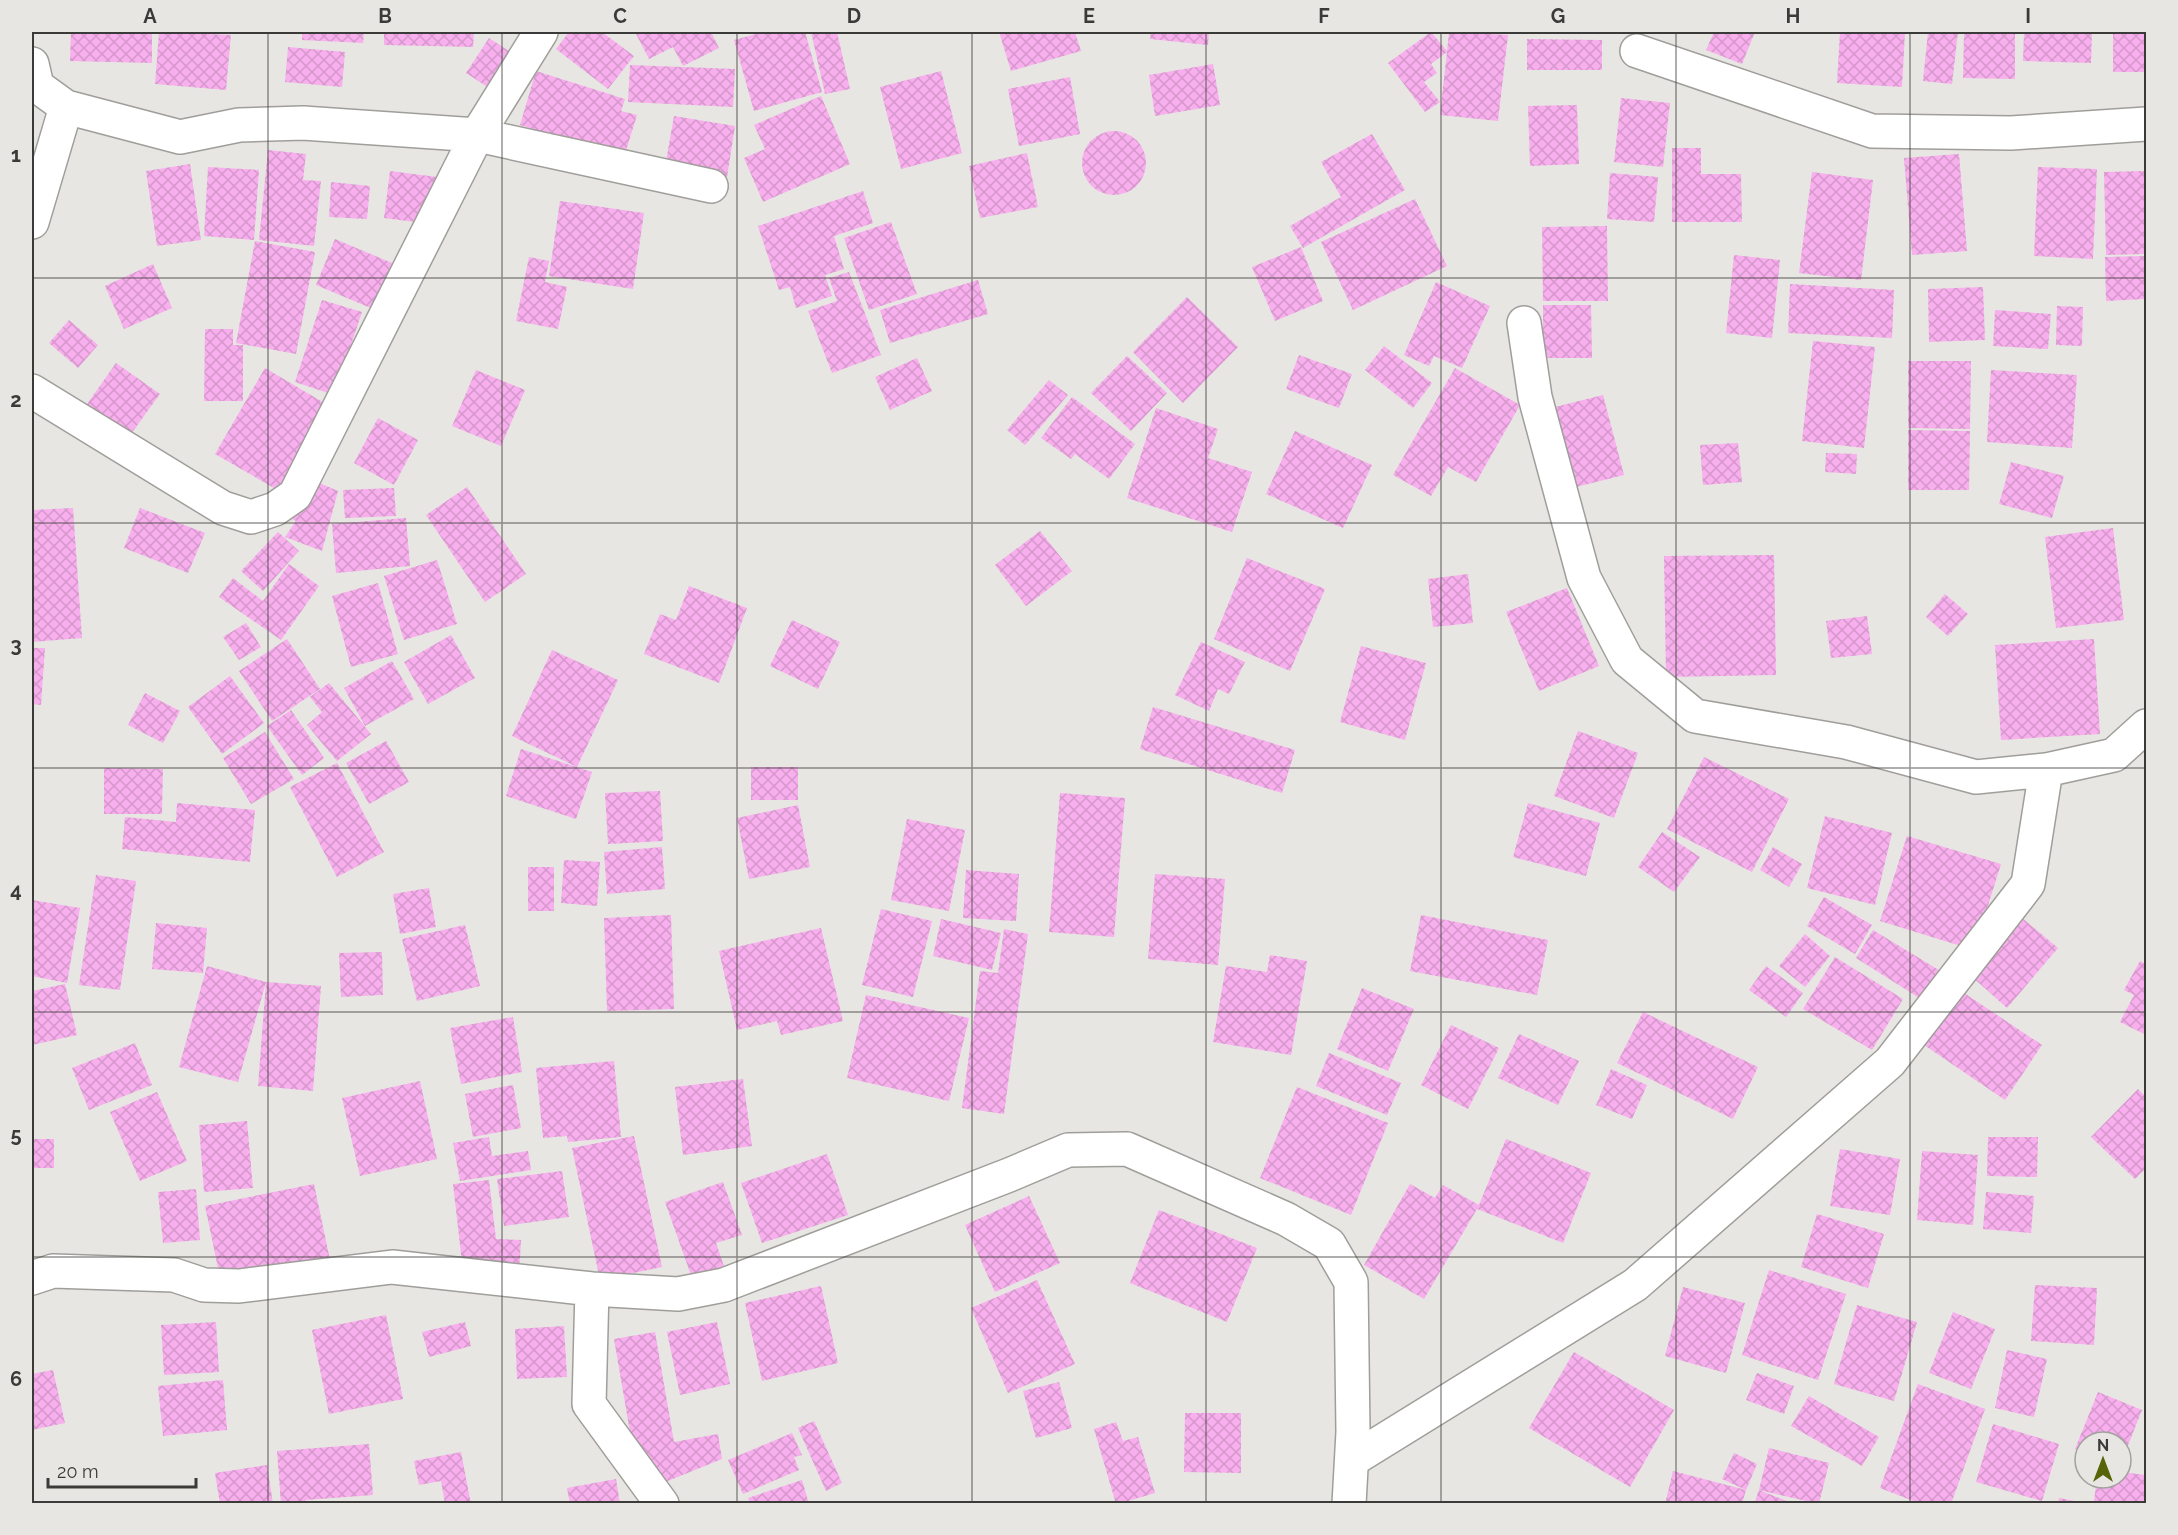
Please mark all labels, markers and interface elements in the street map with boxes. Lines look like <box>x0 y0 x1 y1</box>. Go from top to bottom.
text: A <box>143 4 157 28</box>
text: B <box>378 4 392 28</box>
text: C <box>613 4 627 28</box>
text: D <box>847 4 861 28</box>
text: E <box>1083 4 1095 28</box>
text: F <box>1318 4 1330 28</box>
text: G <box>1551 4 1565 28</box>
text: H <box>1786 4 1800 28</box>
text: I <box>2025 4 2031 28</box>
text: 1 <box>11 143 21 167</box>
text: 2 <box>10 388 22 412</box>
text: 3 <box>10 633 22 657</box>
text: 4 <box>10 878 22 902</box>
text: 5 <box>10 1123 22 1147</box>
text: 6 <box>10 1367 22 1391</box>
north arrow <box>2073 1430 2133 1490</box>
text: N <box>2097 1436 2109 1455</box>
scale bar <box>48 1451 196 1489</box>
text: 20 m <box>57 1461 99 1482</box>

